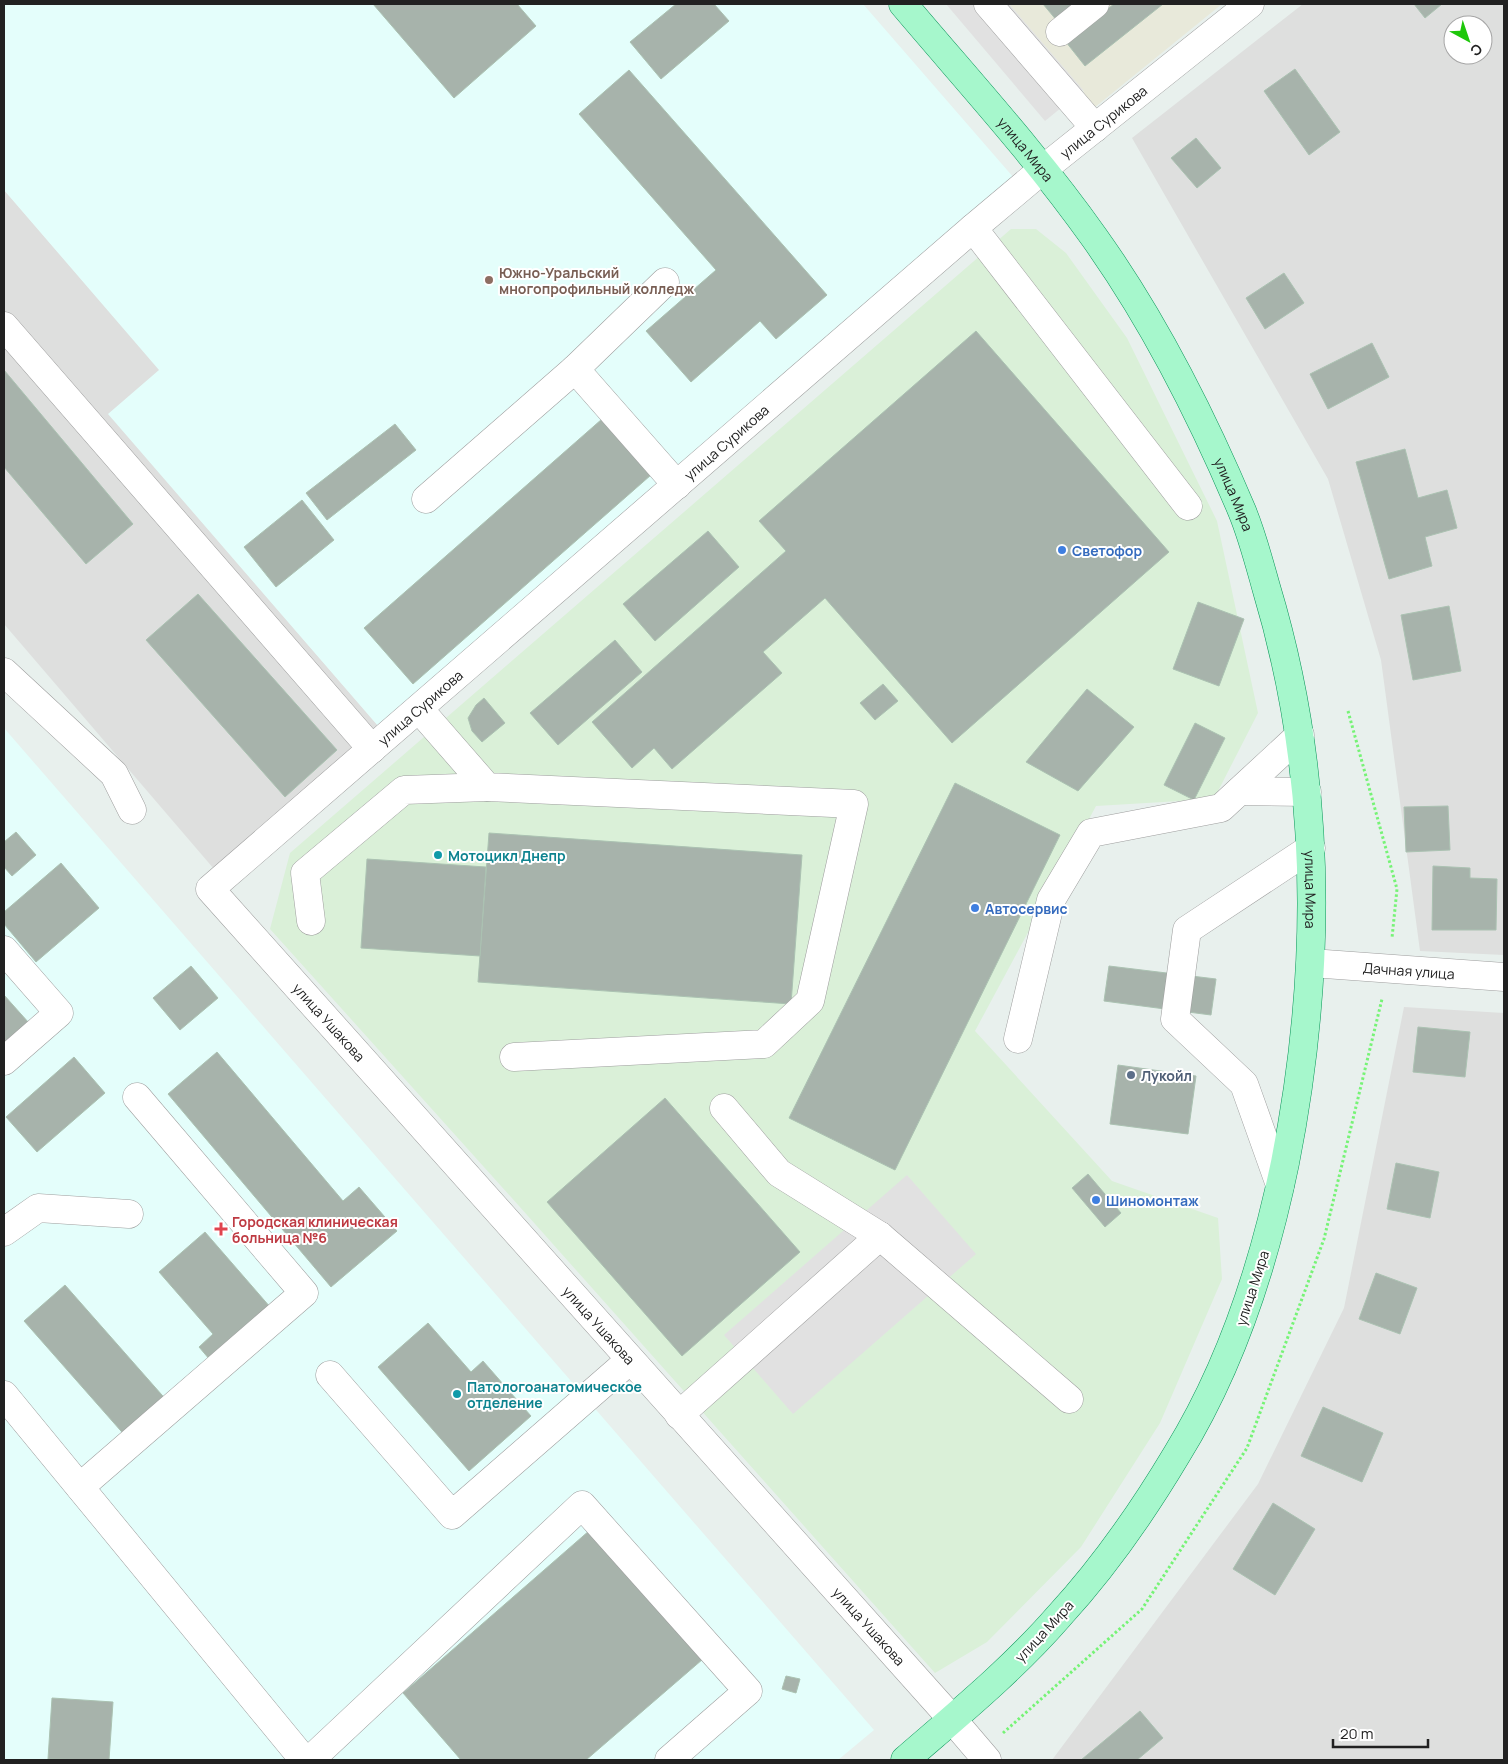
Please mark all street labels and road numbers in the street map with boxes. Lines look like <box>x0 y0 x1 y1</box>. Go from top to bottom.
street label: улица Сурикова <box>1056 81 1151 162</box>
street label: улица Мира <box>994 113 1058 185</box>
street label: улица Сурикова <box>680 400 773 484</box>
street label: улица Мира <box>1210 454 1258 533</box>
street label: улица Сурикова <box>374 665 466 749</box>
street label: улица Мира <box>1301 850 1321 929</box>
street label: Дачная улица <box>1362 957 1455 983</box>
street label: улица Ушакова <box>289 979 369 1065</box>
street label: улица Мира <box>1231 1248 1273 1328</box>
street label: улица Ушакова <box>559 1282 639 1368</box>
street label: улица Ушакова <box>829 1583 909 1669</box>
street label: улица Мира <box>1010 1596 1078 1666</box>

